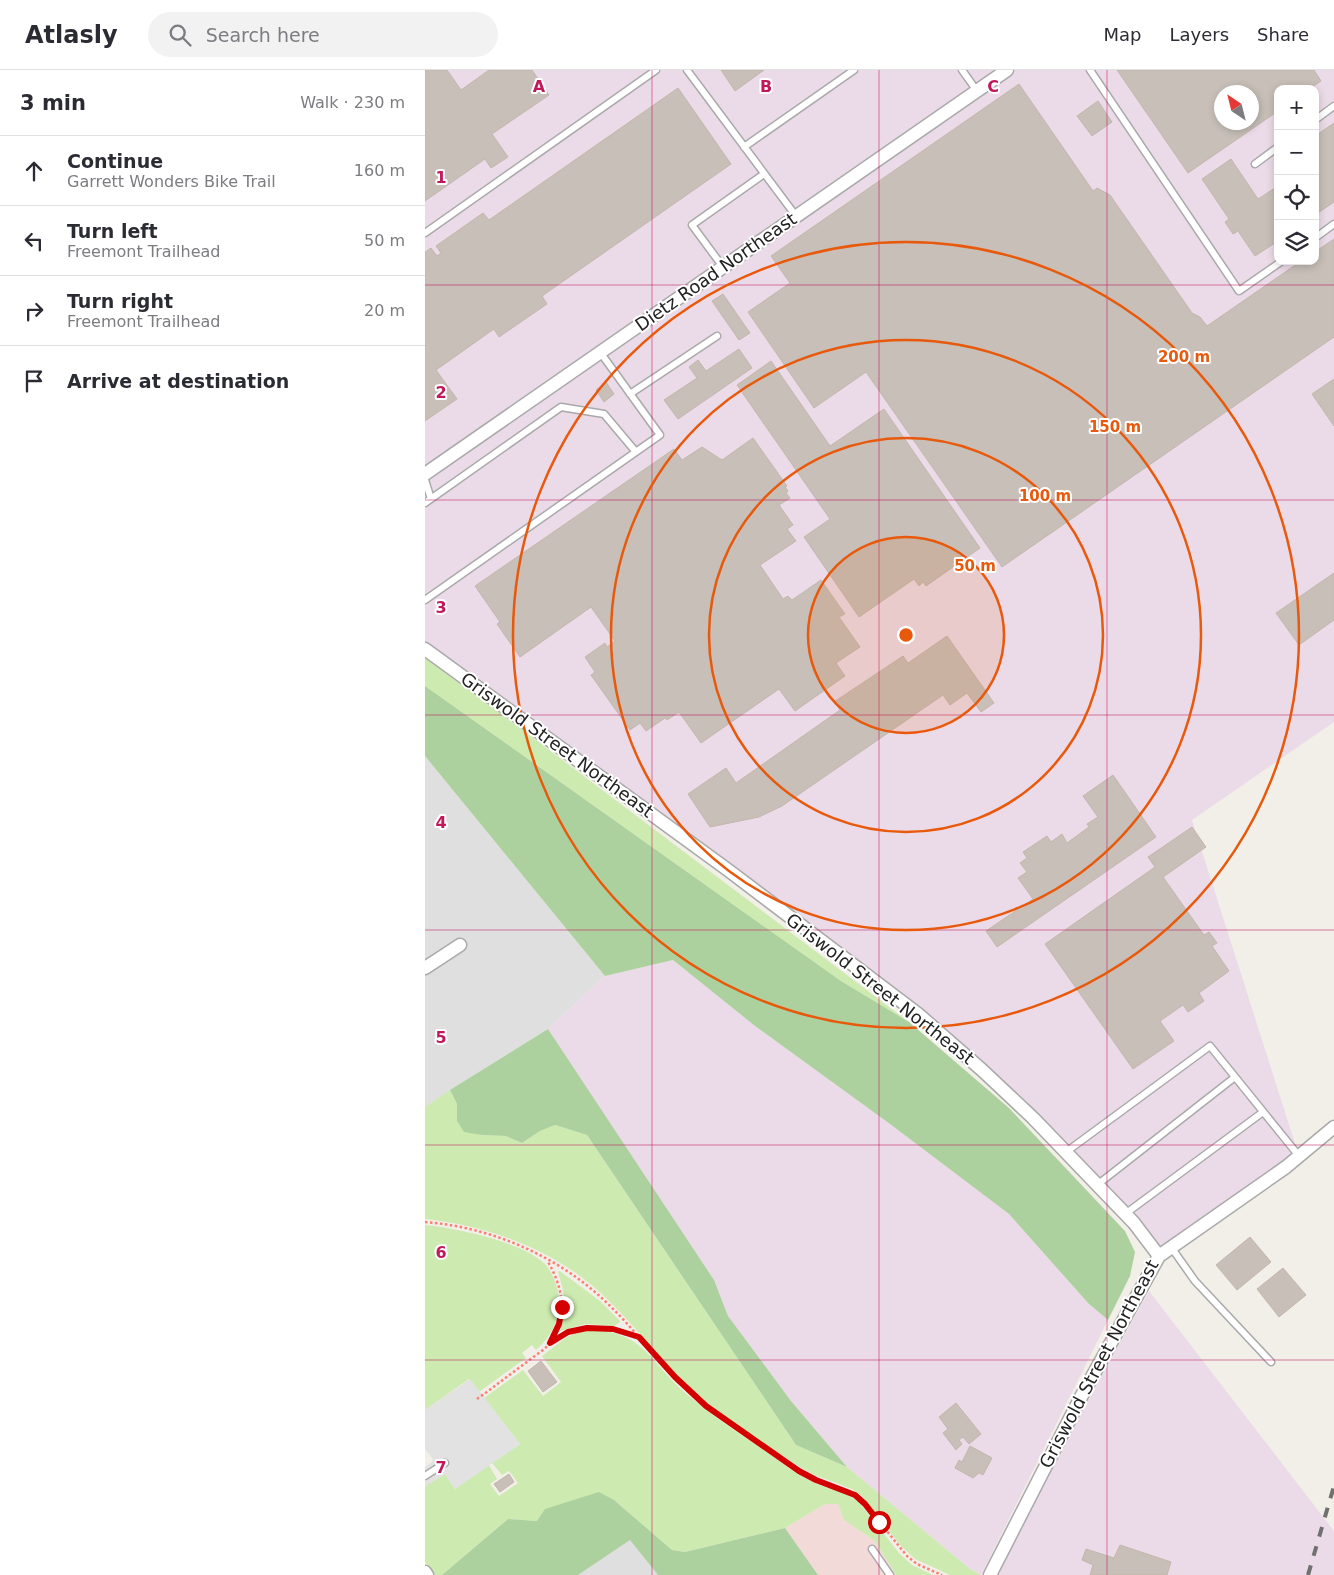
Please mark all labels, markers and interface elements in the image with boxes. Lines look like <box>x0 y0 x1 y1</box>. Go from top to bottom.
search box <box>148 12 498 57</box>
text: Atlasly <box>25 21 118 49</box>
icon: search <box>166 21 194 49</box>
text: Search here <box>206 24 320 46</box>
text: Map <box>1103 24 1141 45</box>
text: Layers <box>1169 24 1229 45</box>
text: Share <box>1257 24 1309 45</box>
text: A <box>533 77 546 96</box>
text: B <box>760 77 772 96</box>
text: C <box>987 77 999 96</box>
north arrow <box>1214 85 1259 130</box>
map controls <box>1274 85 1319 265</box>
button: + <box>1274 85 1319 130</box>
text: 3 min <box>20 91 86 115</box>
text: Walk · 230 m <box>300 93 405 112</box>
button: − <box>1274 130 1319 175</box>
text: Continue <box>67 150 163 172</box>
icon: ahead <box>20 157 48 185</box>
text: 160 m <box>354 161 405 180</box>
text: 1 <box>435 168 447 187</box>
text: Garrett Wonders Bike Trail <box>67 172 276 191</box>
button: locate <box>1274 175 1319 220</box>
street label: Dietz Road Northeast <box>631 208 800 335</box>
text: Turn left <box>67 220 158 242</box>
button: layers <box>1274 220 1319 265</box>
icon: left <box>20 227 48 255</box>
text: 50 m <box>364 231 405 250</box>
text: Freemont Trailhead <box>67 242 220 261</box>
text: Turn right <box>67 290 173 312</box>
icon: right <box>20 297 48 325</box>
text: 20 m <box>364 301 405 320</box>
text: Freemont Trailhead <box>67 312 220 331</box>
text: 200 m <box>1158 348 1210 366</box>
icon: arrive <box>20 367 48 395</box>
text: Arrive at destination <box>67 370 289 392</box>
text: 2 <box>435 383 447 402</box>
text: 150 m <box>1089 418 1141 436</box>
text: 100 m <box>1019 487 1071 505</box>
text: 50 m <box>954 557 996 575</box>
text: 3 <box>435 598 447 617</box>
centre of rings <box>897 626 915 644</box>
street label: Griswold Street Northeast <box>457 668 658 822</box>
text: 4 <box>435 813 447 832</box>
street label: Griswold Street Northeast <box>782 909 979 1069</box>
text: 5 <box>435 1028 447 1047</box>
text: 6 <box>435 1243 447 1262</box>
street label: Griswold Street Northeast <box>1035 1256 1163 1472</box>
route end <box>551 1296 574 1319</box>
text: 7 <box>435 1458 447 1477</box>
route start <box>868 1511 891 1534</box>

